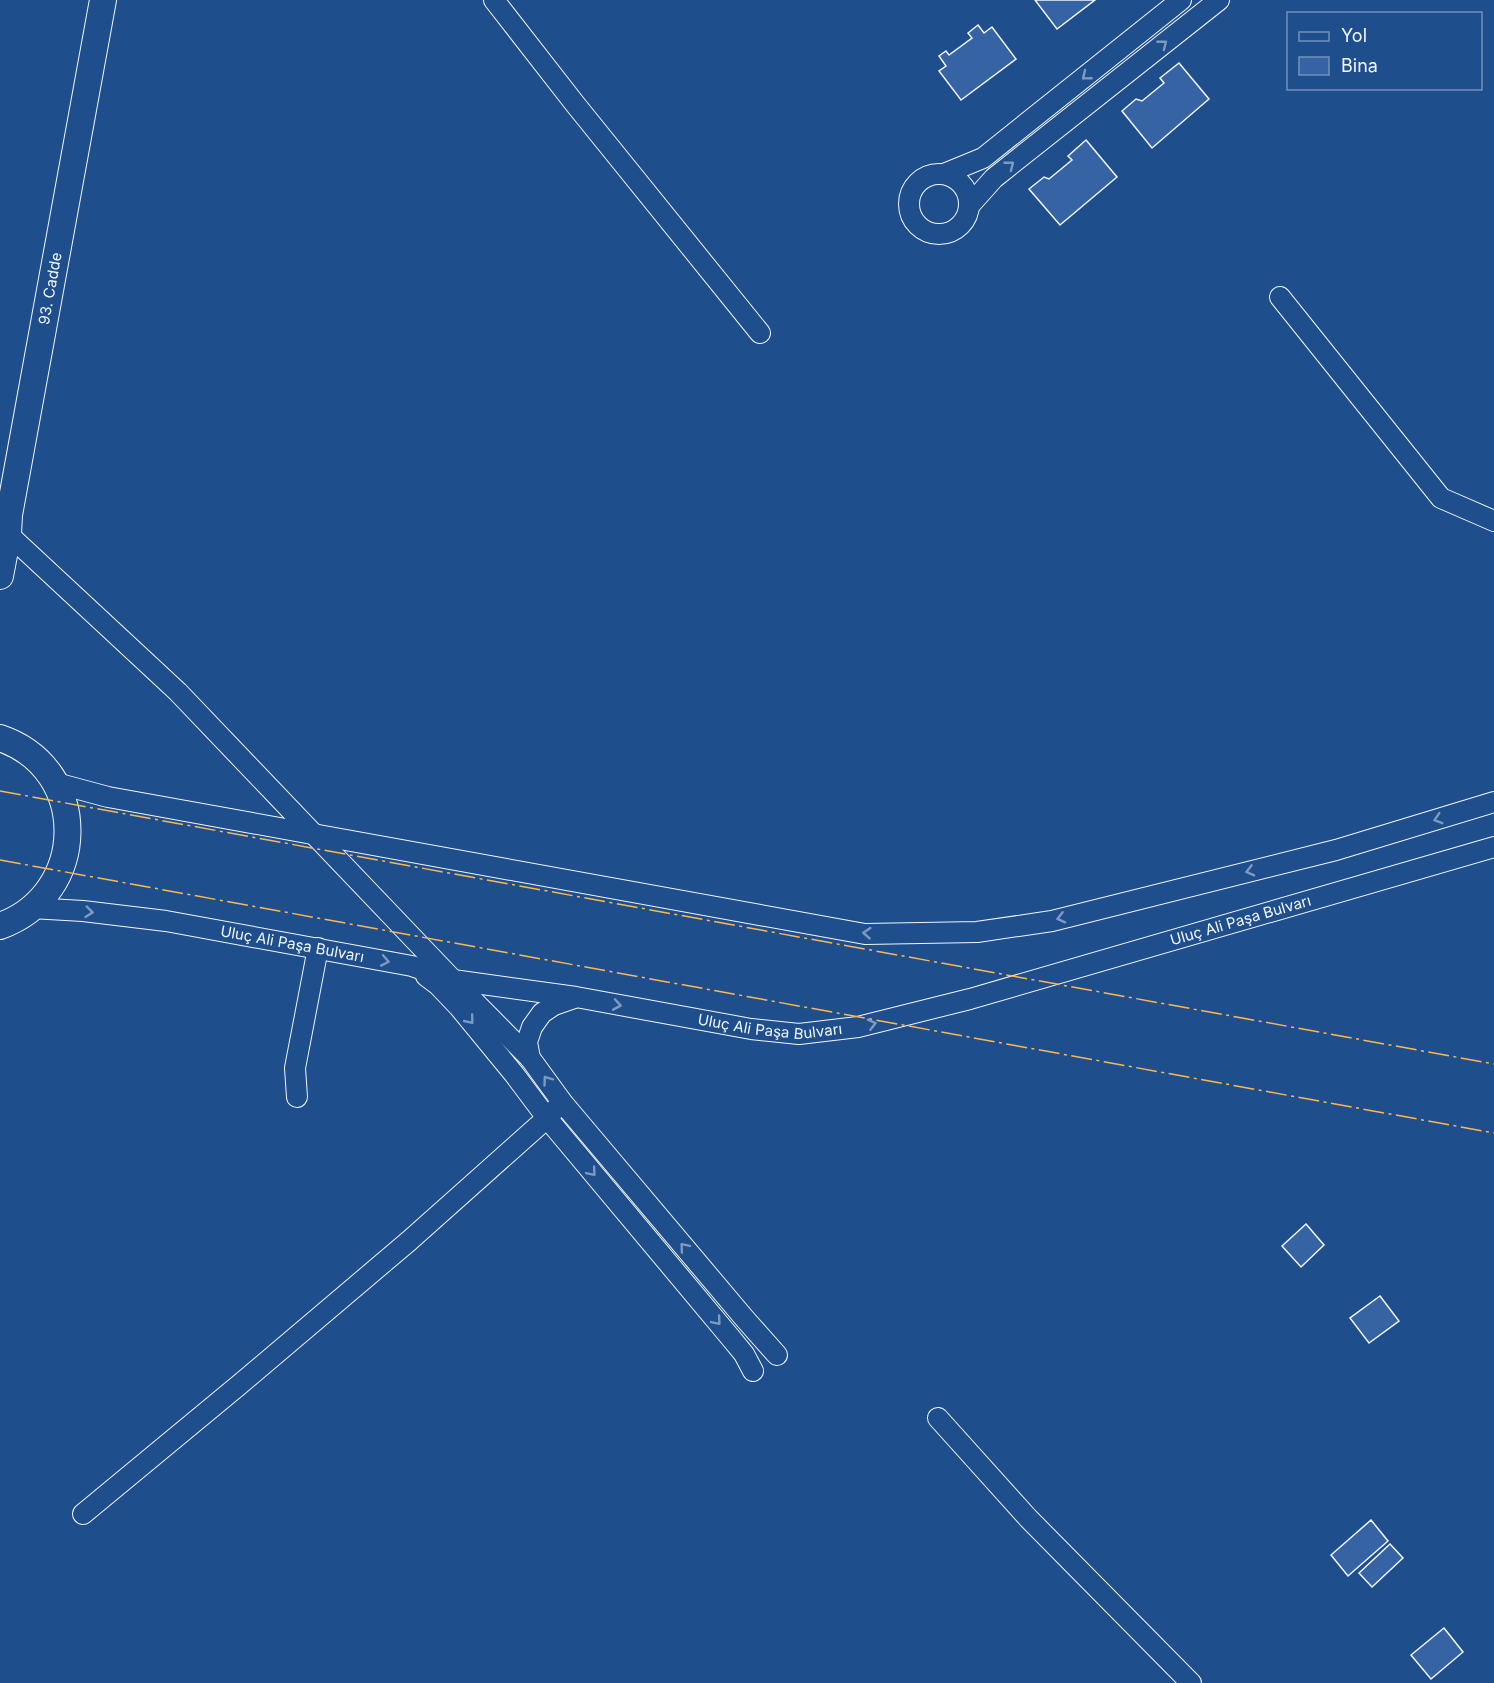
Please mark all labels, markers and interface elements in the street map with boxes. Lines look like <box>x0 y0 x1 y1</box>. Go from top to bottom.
legend <box>1287 12 1482 90</box>
text: Yol <box>1341 25 1367 46</box>
one-way arrow <box>1156 40 1167 51</box>
text: Bina <box>1341 55 1378 76</box>
one-way arrow <box>1081 68 1092 79</box>
one-way arrow <box>1003 161 1014 172</box>
street label: 93. Cadde <box>34 251 66 326</box>
one-way arrow <box>1433 812 1444 824</box>
one-way arrow <box>1245 864 1256 876</box>
street label: Uluç Ali Paşa Bulvarı <box>1168 891 1313 949</box>
one-way arrow <box>85 905 94 918</box>
one-way arrow <box>1056 911 1066 924</box>
street label: Uluç Ali Paşa Bulvarı <box>219 921 366 966</box>
one-way arrow <box>863 927 872 940</box>
one-way arrow <box>380 954 390 967</box>
one-way arrow <box>612 998 622 1011</box>
street label: Uluç Ali Paşa Bulvarı <box>696 1009 843 1043</box>
one-way arrow <box>462 1013 473 1024</box>
one-way arrow <box>867 1018 877 1031</box>
one-way arrow <box>543 1076 554 1087</box>
one-way arrow <box>585 1165 596 1176</box>
one-way arrow <box>680 1243 691 1254</box>
one-way arrow <box>710 1314 721 1325</box>

